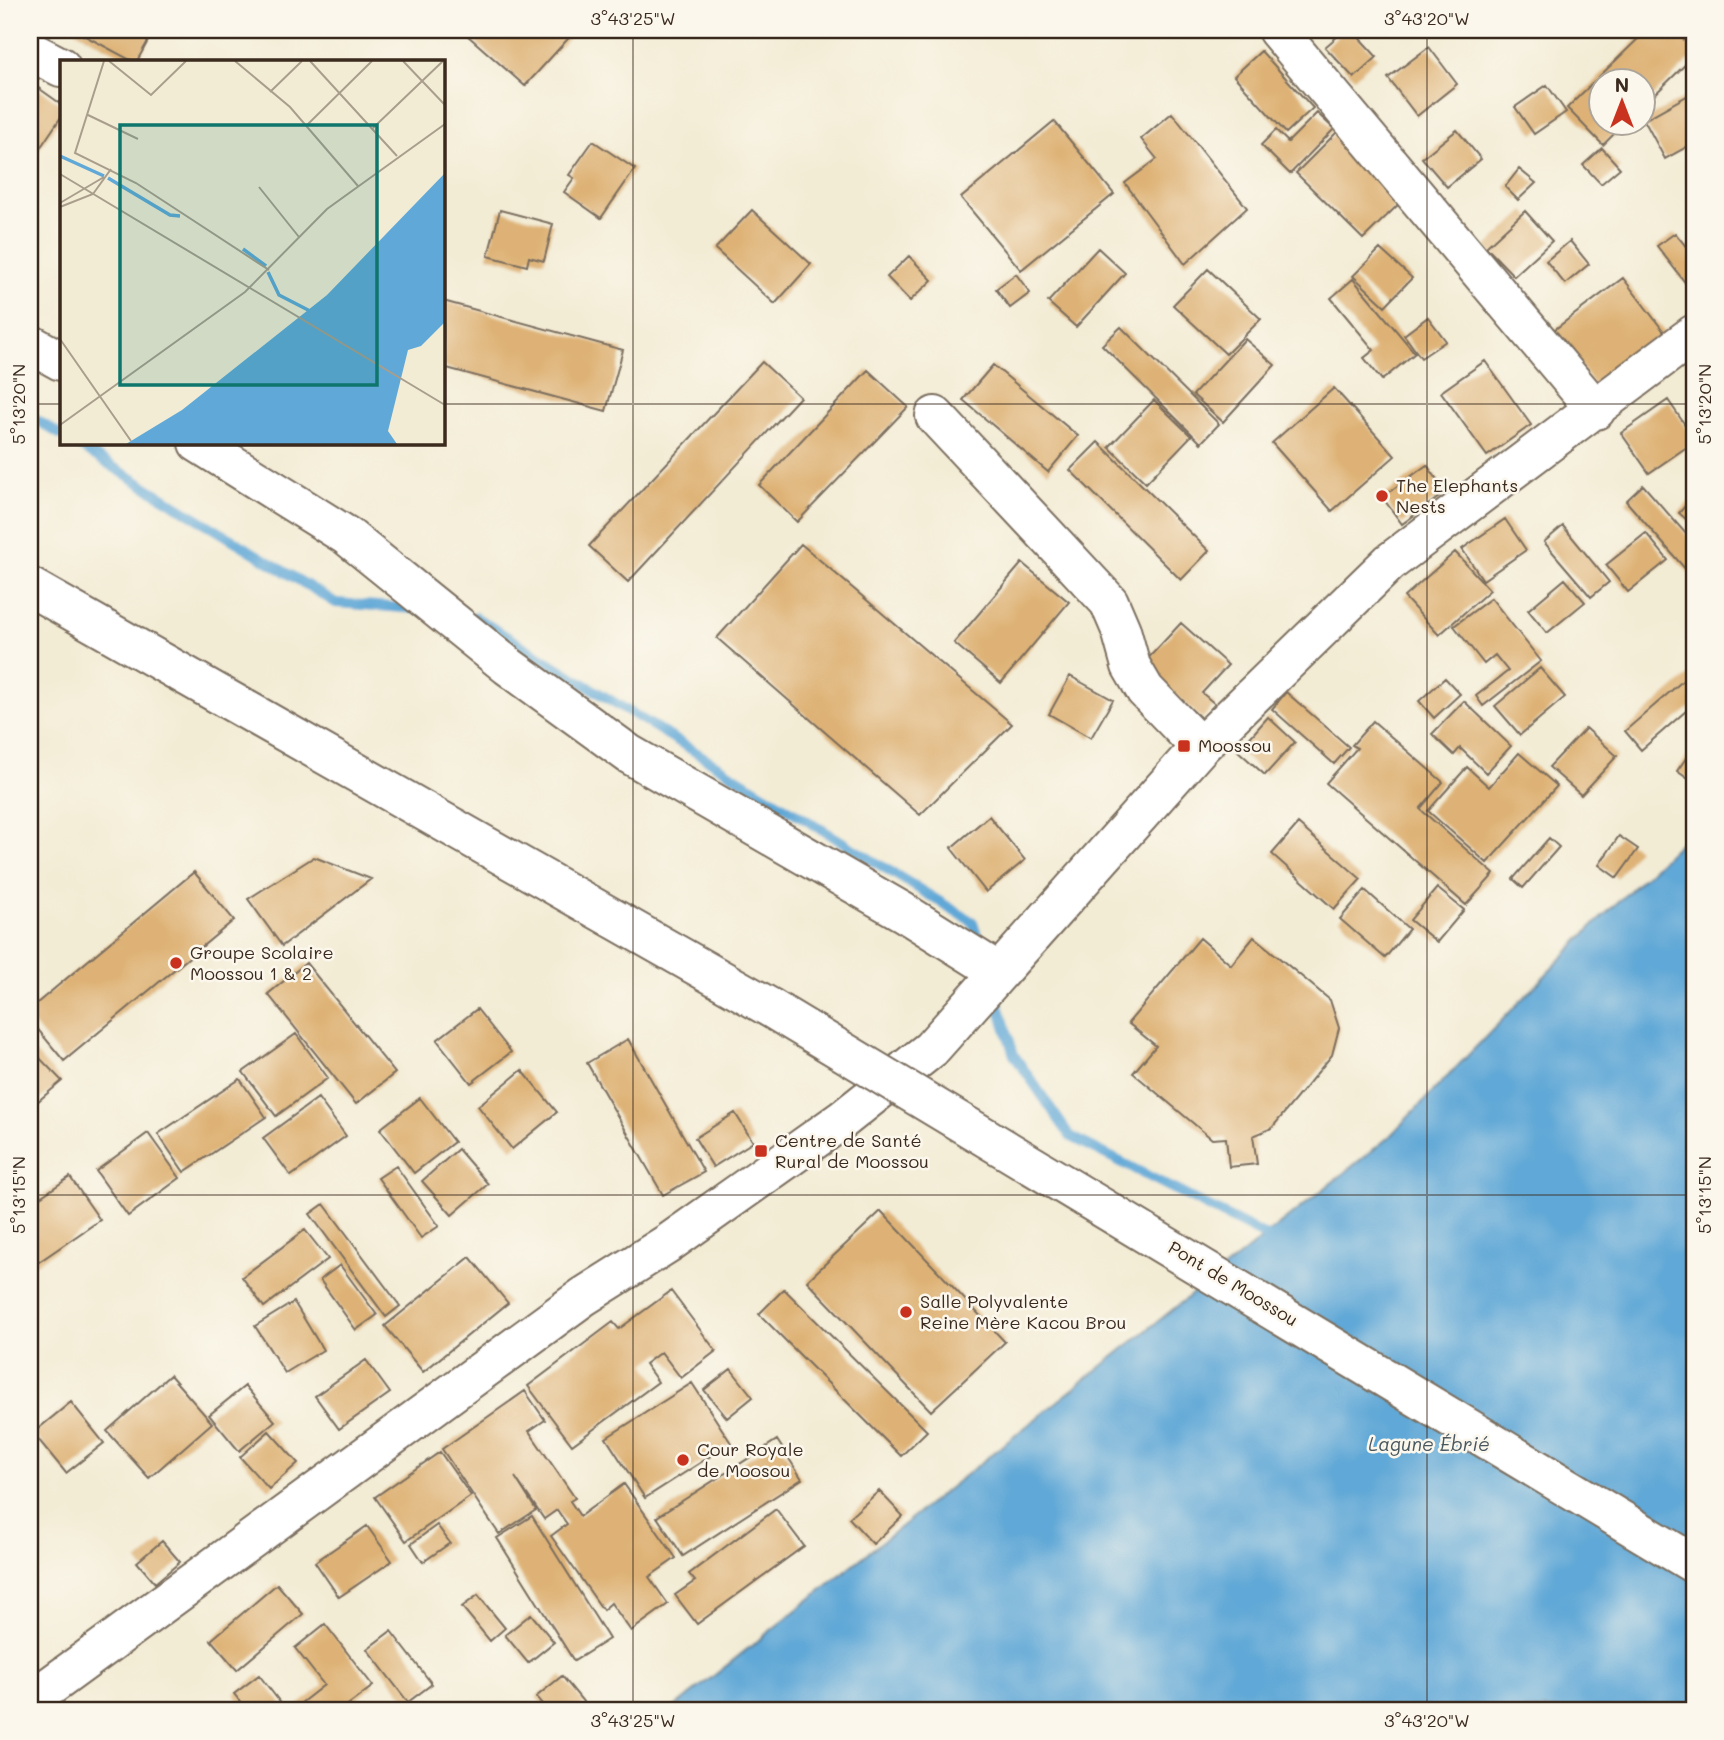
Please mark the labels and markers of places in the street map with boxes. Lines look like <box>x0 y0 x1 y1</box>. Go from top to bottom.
place label: The Elephants Nests <box>1396 473 1518 518</box>
marker: The Elephants Nests <box>1374 488 1390 504</box>
place label: Moossou <box>1198 733 1272 757</box>
marker: Moossou <box>1176 738 1192 754</box>
place label: Groupe Scolaire Moossou 1 & 2 <box>190 940 334 985</box>
marker: Groupe Scolaire Moossou 1 & 2 <box>168 955 184 971</box>
place label: Centre de Santé Rural de Moossou <box>775 1128 929 1173</box>
marker: Centre de Santé Rural de Moossou <box>753 1143 769 1159</box>
place label: Salle Polyvalente Reine Mère Kacou Brou <box>920 1289 1126 1334</box>
marker: Salle Polyvalente Reine Mère Kacou Brou <box>898 1304 914 1320</box>
place label: Cour Royale de Moosou <box>697 1437 804 1482</box>
marker: Cour Royale de Moosou <box>675 1452 691 1468</box>

